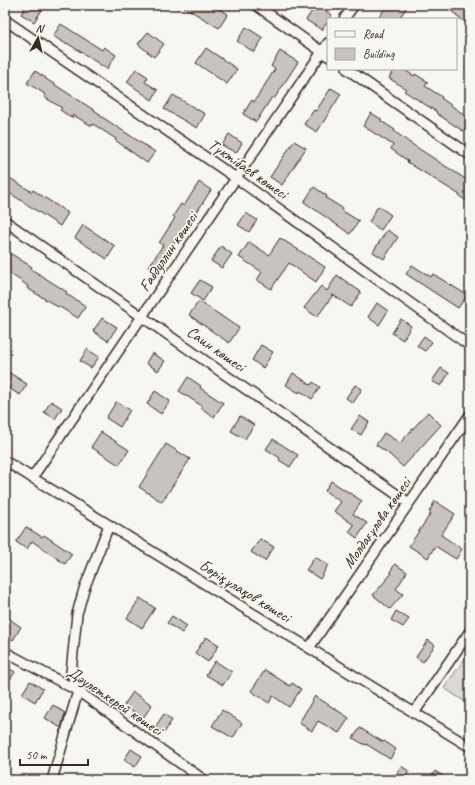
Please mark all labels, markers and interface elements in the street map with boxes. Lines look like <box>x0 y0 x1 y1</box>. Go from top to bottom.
north arrow <box>18 18 58 58</box>
legend <box>327 18 457 70</box>
text: N <box>35 21 46 36</box>
text: Road <box>363 26 385 42</box>
text: Building <box>363 46 395 62</box>
street label: Түктібаев көшесі <box>204 134 293 205</box>
street label: Ғабдуллин көшесі <box>134 207 203 296</box>
street label: Саин көшесі <box>183 322 251 378</box>
street label: Молдағұлова көшесі <box>338 472 417 572</box>
street label: Бөріқұлақов көшесі <box>196 555 296 628</box>
street label: Дәулеткерей көшесі <box>64 662 168 741</box>
scale bar <box>20 741 88 767</box>
text: 50 m <box>26 747 48 763</box>

